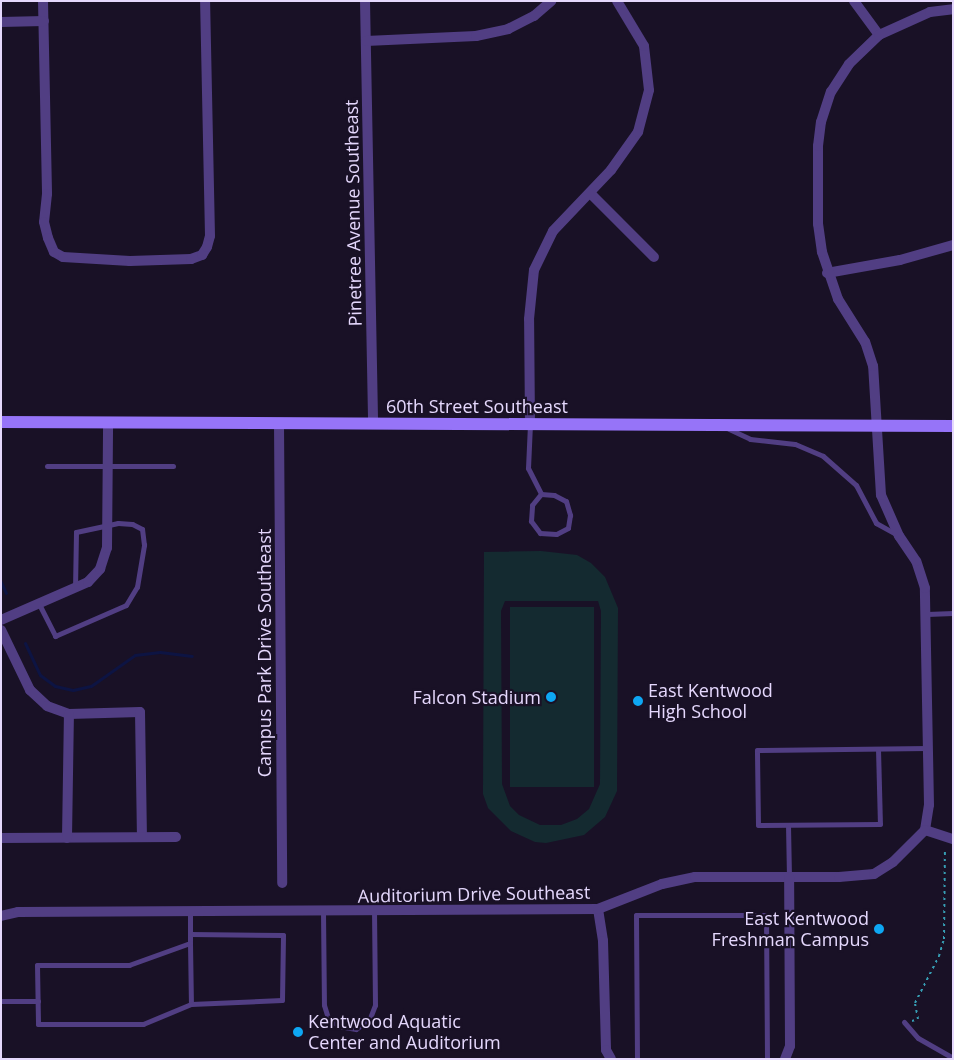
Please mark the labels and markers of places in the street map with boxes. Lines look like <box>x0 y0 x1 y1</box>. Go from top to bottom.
place label: East Kentwood High School <box>648 680 773 722</box>
place label: Falcon Stadium <box>412 686 541 708</box>
marker: Falcon Stadium <box>545 691 557 703</box>
marker: East Kentwood High School <box>632 695 644 707</box>
place label: East Kentwood Freshman Campus <box>712 908 869 951</box>
marker: East Kentwood Freshman Campus <box>873 923 885 935</box>
place label: Kentwood Aquatic Center and Auditorium <box>308 1011 501 1054</box>
marker: Kentwood Aquatic Center and Auditorium <box>292 1026 304 1038</box>

